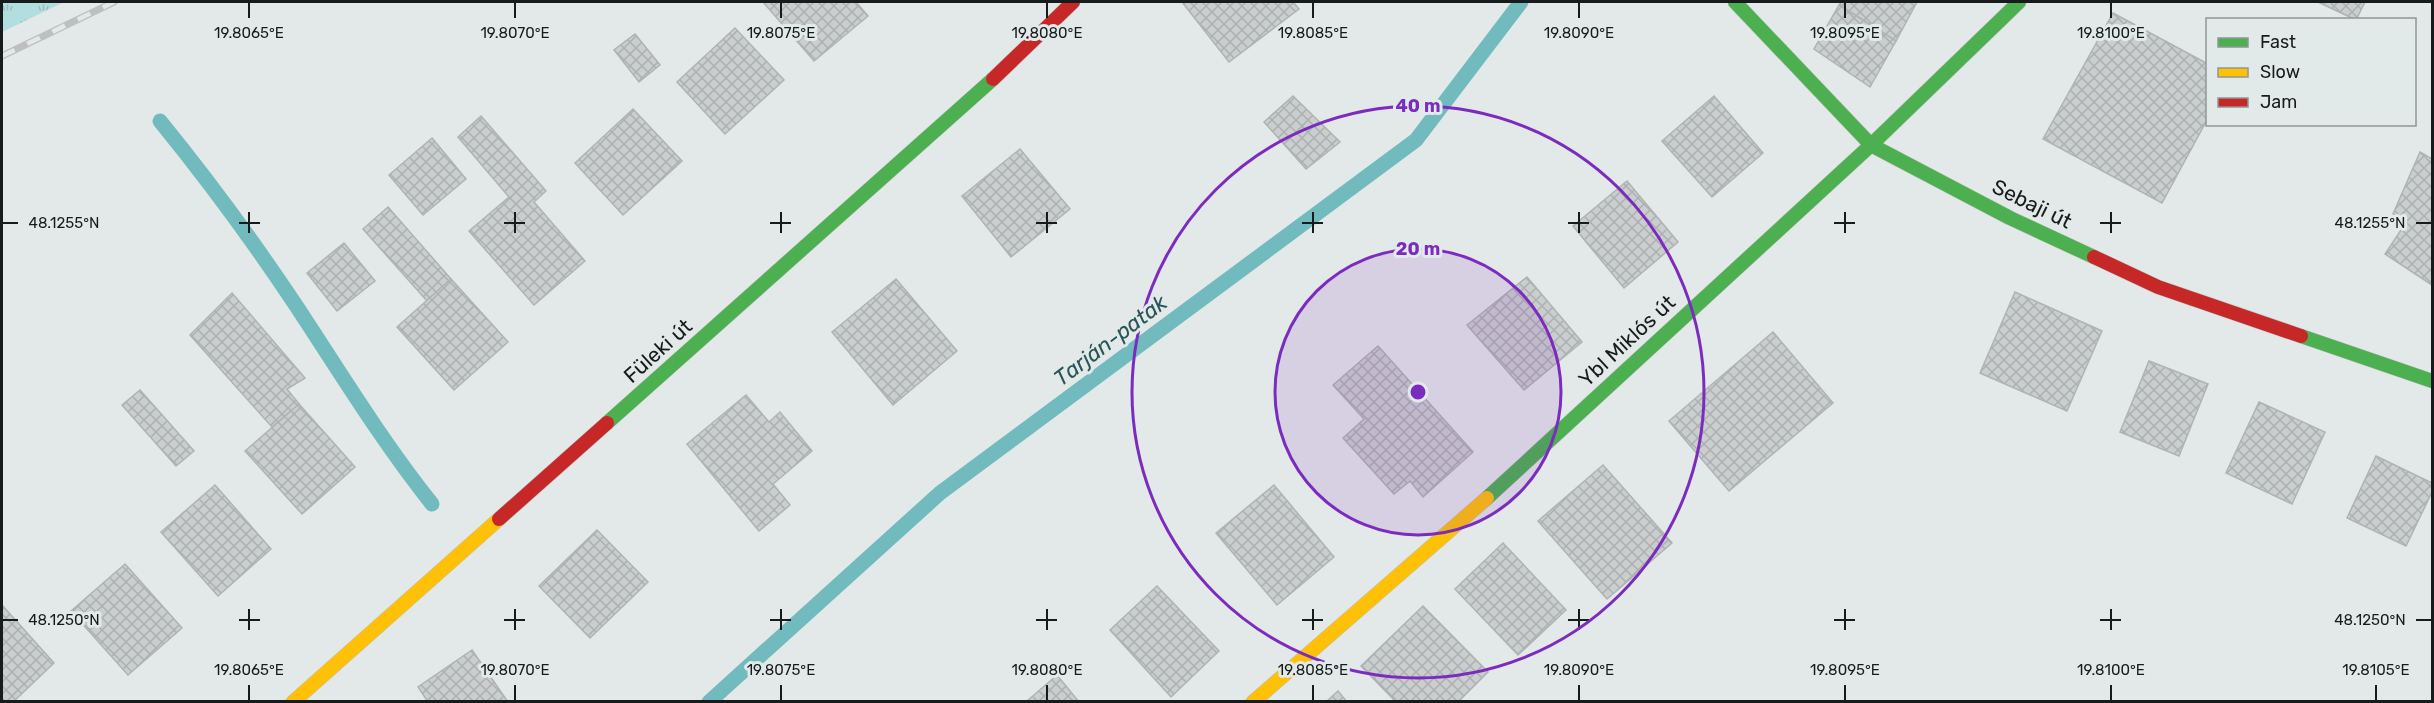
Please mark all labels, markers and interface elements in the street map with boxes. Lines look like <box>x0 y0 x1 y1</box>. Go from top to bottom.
legend <box>2206 18 2416 126</box>
text: 19.8065°E <box>214 24 284 42</box>
text: 19.8070°E <box>480 24 550 42</box>
text: 19.8075°E <box>747 24 815 42</box>
text: 19.8080°E <box>1011 24 1083 42</box>
text: 19.8085°E <box>1278 24 1348 42</box>
text: 19.8090°E <box>1544 24 1614 42</box>
text: 19.8095°E <box>1810 24 1880 42</box>
text: 19.8100°E <box>2077 24 2145 42</box>
text: Fast <box>2260 31 2296 53</box>
text: Slow <box>2260 61 2300 83</box>
text: Jam <box>2260 91 2297 113</box>
text: 40 m <box>1396 95 1440 117</box>
street label: Sebaji út <box>1988 174 2076 234</box>
text: 48.1255°N <box>29 214 99 232</box>
text: 48.1255°N <box>2335 214 2405 232</box>
text: 20 m <box>1396 238 1440 260</box>
water label: Tarján-patak <box>1048 289 1173 392</box>
street label: Ybl Miklós út <box>1573 290 1680 392</box>
street label: Füleki út <box>618 313 697 388</box>
centre of rings <box>1408 382 1428 402</box>
text: 48.1250°N <box>28 611 100 629</box>
text: 48.1250°N <box>2334 611 2406 629</box>
text: 19.8065°E <box>214 661 284 679</box>
text: 19.8070°E <box>480 661 550 679</box>
text: 19.8075°E <box>747 661 815 679</box>
text: 19.8080°E <box>1011 661 1083 679</box>
text: 19.8085°E <box>1278 661 1348 679</box>
text: 19.8090°E <box>1544 661 1614 679</box>
text: 19.8095°E <box>1810 661 1880 679</box>
text: 19.8100°E <box>2077 661 2145 679</box>
text: 19.8105°E <box>2342 661 2410 679</box>

